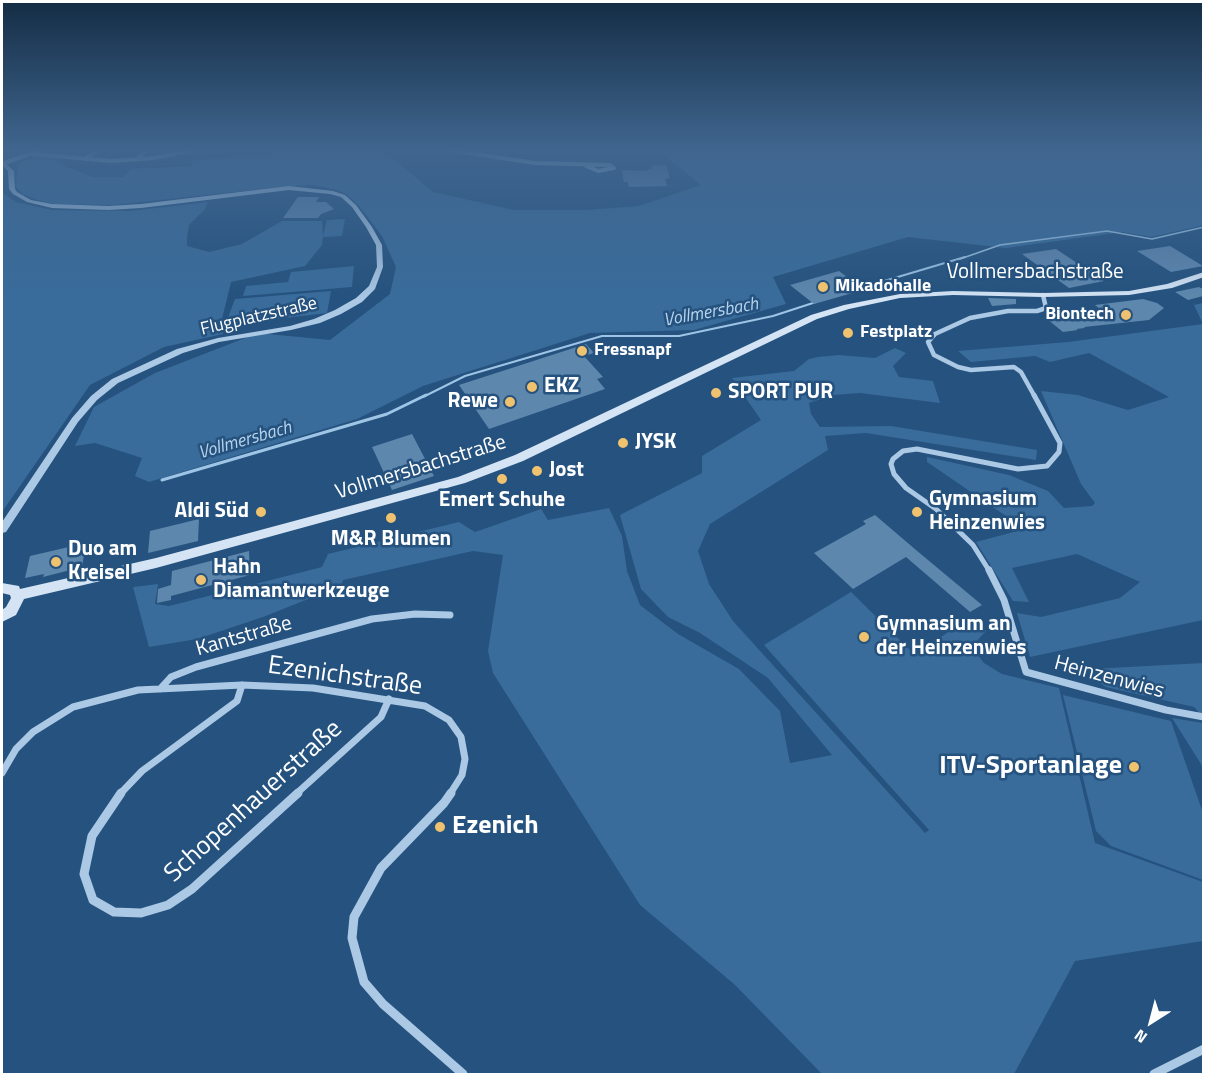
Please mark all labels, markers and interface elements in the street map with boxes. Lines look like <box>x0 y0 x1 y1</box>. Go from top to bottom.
street label: Vollmersbachstraße <box>946 260 1124 286</box>
place label: Mikadohalle <box>835 276 931 298</box>
marker: Mikadohalle <box>816 280 830 294</box>
street label: Flugplatzstraße <box>199 293 319 341</box>
water label: Vollmersbach <box>662 294 760 332</box>
place label: Biontech <box>1045 304 1114 326</box>
marker: Biontech <box>1119 308 1133 322</box>
place label: Festplatz <box>860 322 932 344</box>
marker: Festplatz <box>841 326 855 340</box>
place label: Fressnapf <box>594 340 671 362</box>
marker: Fressnapf <box>575 344 589 358</box>
place label: EKZ <box>544 374 579 400</box>
marker: EKZ <box>525 380 539 394</box>
place label: SPORT PUR <box>728 380 833 406</box>
marker: SPORT PUR <box>709 386 723 400</box>
place label: Rewe <box>448 389 498 415</box>
marker: Rewe <box>503 395 517 409</box>
water label: Vollmersbach <box>196 417 294 465</box>
street label: Vollmersbachstraße <box>333 430 509 506</box>
place label: JYSK <box>635 430 677 456</box>
marker: JYSK <box>616 436 630 450</box>
place label: Jost <box>549 458 584 484</box>
marker: Jost <box>530 464 544 478</box>
marker: Emert Schuhe <box>495 472 509 486</box>
place label: Gymnasium Heinzenwies <box>929 487 1045 537</box>
place label: Emert Schuhe <box>439 488 565 514</box>
place label: Aldi Süd <box>175 499 249 525</box>
marker: Aldi Süd <box>254 505 268 519</box>
marker: Gymnasium Heinzenwies <box>910 505 924 519</box>
marker: M&R Blumen <box>384 511 398 525</box>
place label: M&R Blumen <box>331 527 451 553</box>
place label: Duo am Kreisel <box>68 537 137 587</box>
marker: Duo am Kreisel <box>49 555 63 569</box>
place label: Hahn Diamantwerkzeuge <box>213 555 389 605</box>
marker: Hahn Diamantwerkzeuge <box>194 573 208 587</box>
street label: Kantstraße <box>193 611 295 663</box>
place label: Gymnasium an der Heinzenwies <box>876 612 1027 662</box>
marker: Gymnasium an der Heinzenwies <box>857 630 871 644</box>
street label: Ezenichstraße <box>266 651 424 703</box>
street label: Heinzenwies <box>1051 651 1167 705</box>
street label: Schopenhauerstraße <box>159 714 349 890</box>
place label: ITV-Sportanlage <box>939 751 1122 783</box>
marker: ITV-Sportanlage <box>1127 760 1141 774</box>
place label: Ezenich <box>452 811 539 843</box>
marker: Ezenich <box>433 820 447 834</box>
north arrow <box>1121 992 1181 1052</box>
text: N <box>1129 1024 1152 1050</box>

